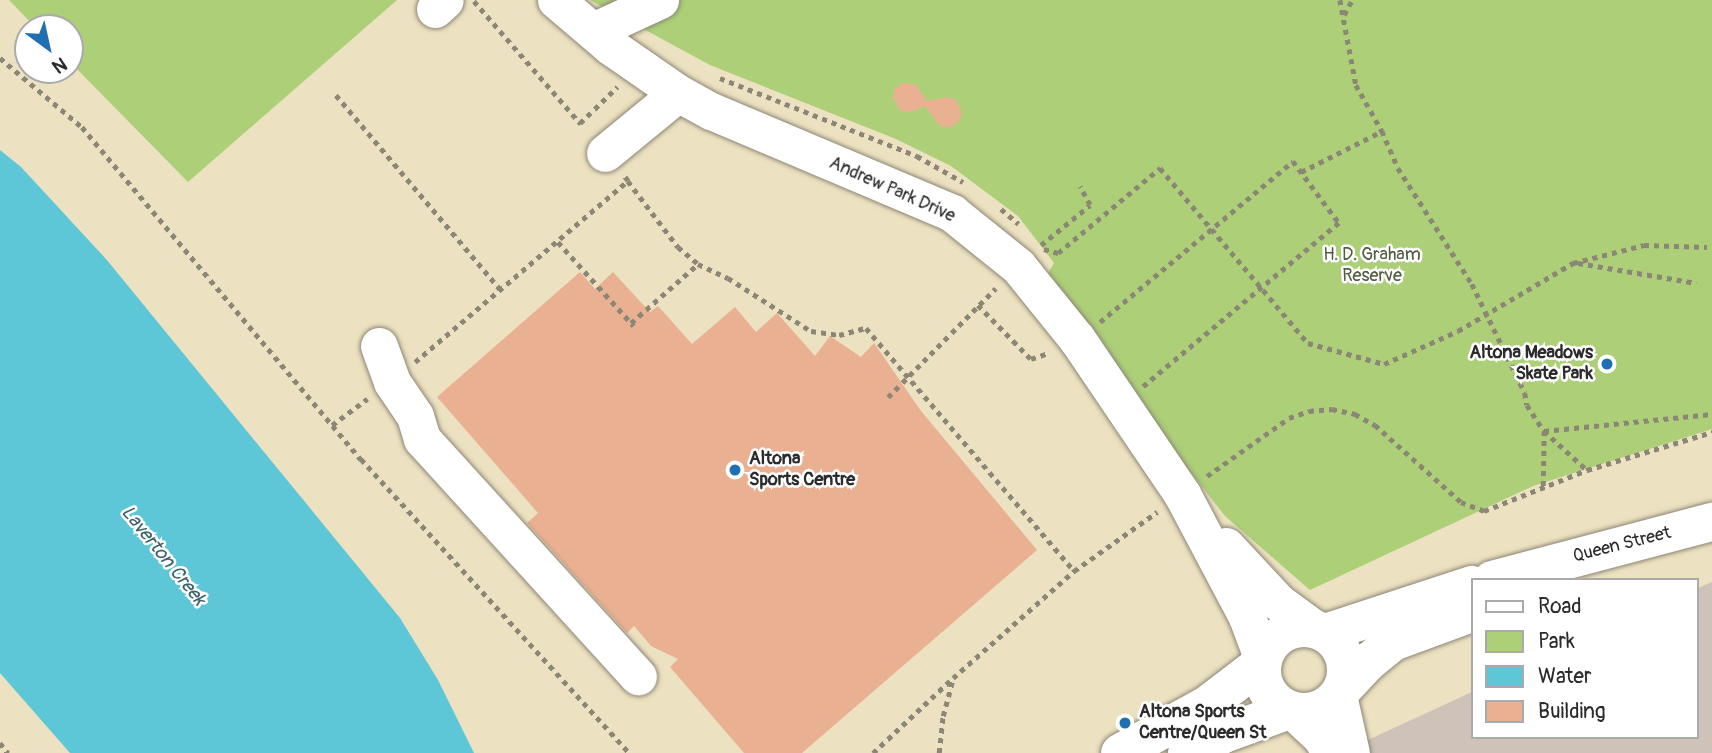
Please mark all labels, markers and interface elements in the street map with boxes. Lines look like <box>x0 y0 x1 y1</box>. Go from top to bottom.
north arrow <box>14 14 84 84</box>
text: N <box>47 51 71 78</box>
street label: Andrew Park Drive <box>826 153 958 227</box>
park label: H. D. Graham Reserve <box>1323 245 1421 288</box>
place label: Altona Meadows Skate Park <box>1469 343 1593 386</box>
marker: Altona Meadows Skate Park <box>1599 356 1615 372</box>
place label: Altona Sports Centre <box>749 449 855 491</box>
marker: Altona Sports Centre <box>727 462 743 478</box>
water label: Laverton Creek <box>116 502 210 610</box>
street label: Queen Street <box>1571 522 1673 568</box>
legend <box>1470 578 1698 739</box>
text: Road <box>1538 593 1582 620</box>
text: Park <box>1538 628 1575 655</box>
text: Water <box>1538 663 1591 690</box>
text: Building <box>1538 698 1605 725</box>
place label: Altona Sports Centre/Queen St <box>1139 702 1267 744</box>
marker: Altona Sports Centre/Queen St <box>1117 715 1133 731</box>

